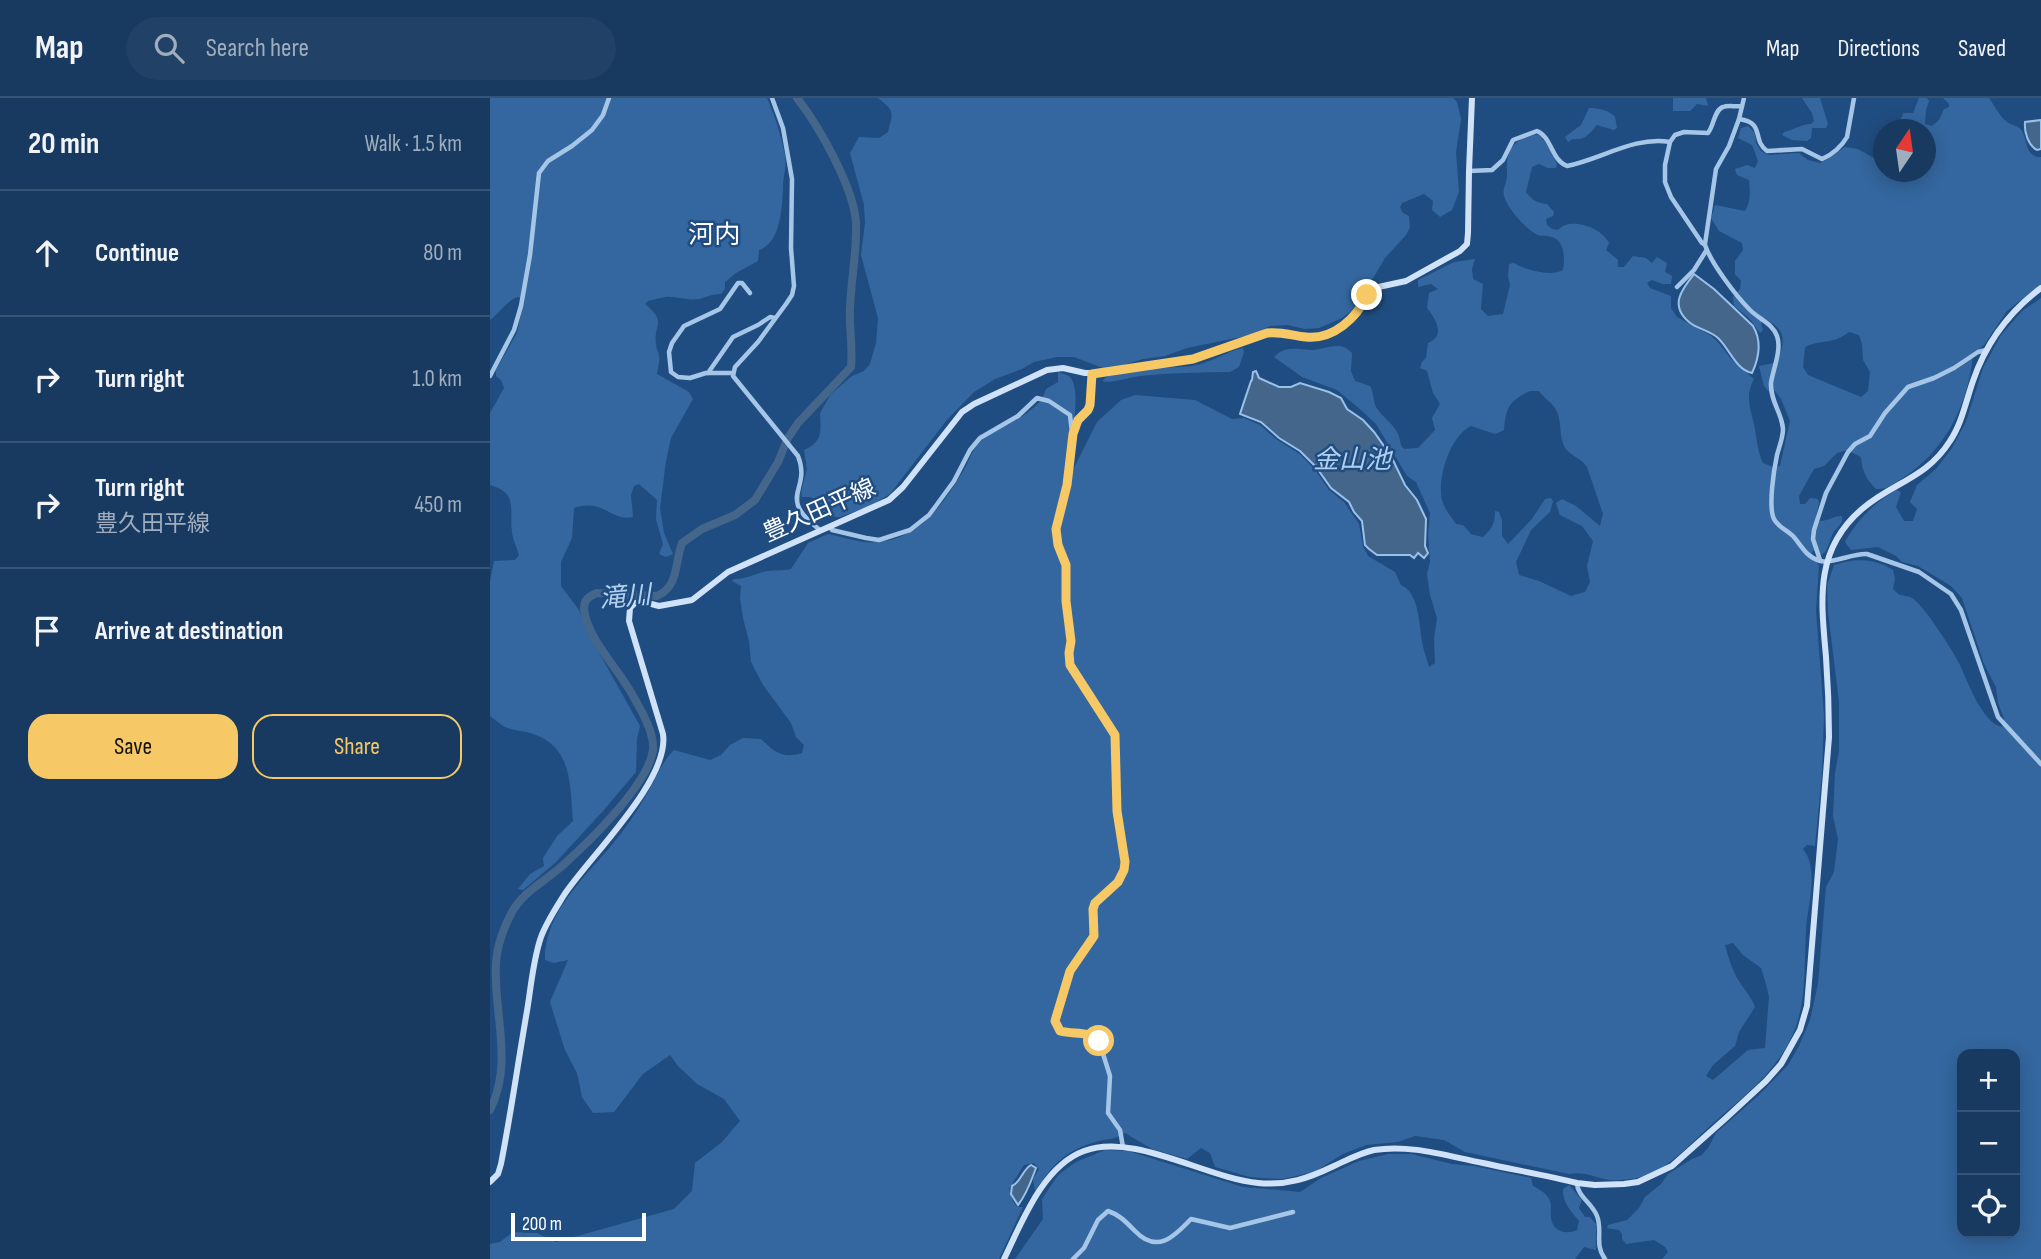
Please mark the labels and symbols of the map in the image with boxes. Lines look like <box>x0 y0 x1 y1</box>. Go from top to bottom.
north arrow <box>1873 119 1936 182</box>
district label: 河内 <box>688 220 740 251</box>
route end <box>1351 279 1382 310</box>
water label: 金山池 <box>1313 445 1394 476</box>
street label: 豊久田平線 <box>758 473 880 548</box>
water label: 滝川 <box>598 580 655 615</box>
route start <box>1083 1025 1114 1056</box>
scale bar <box>511 1210 646 1242</box>

